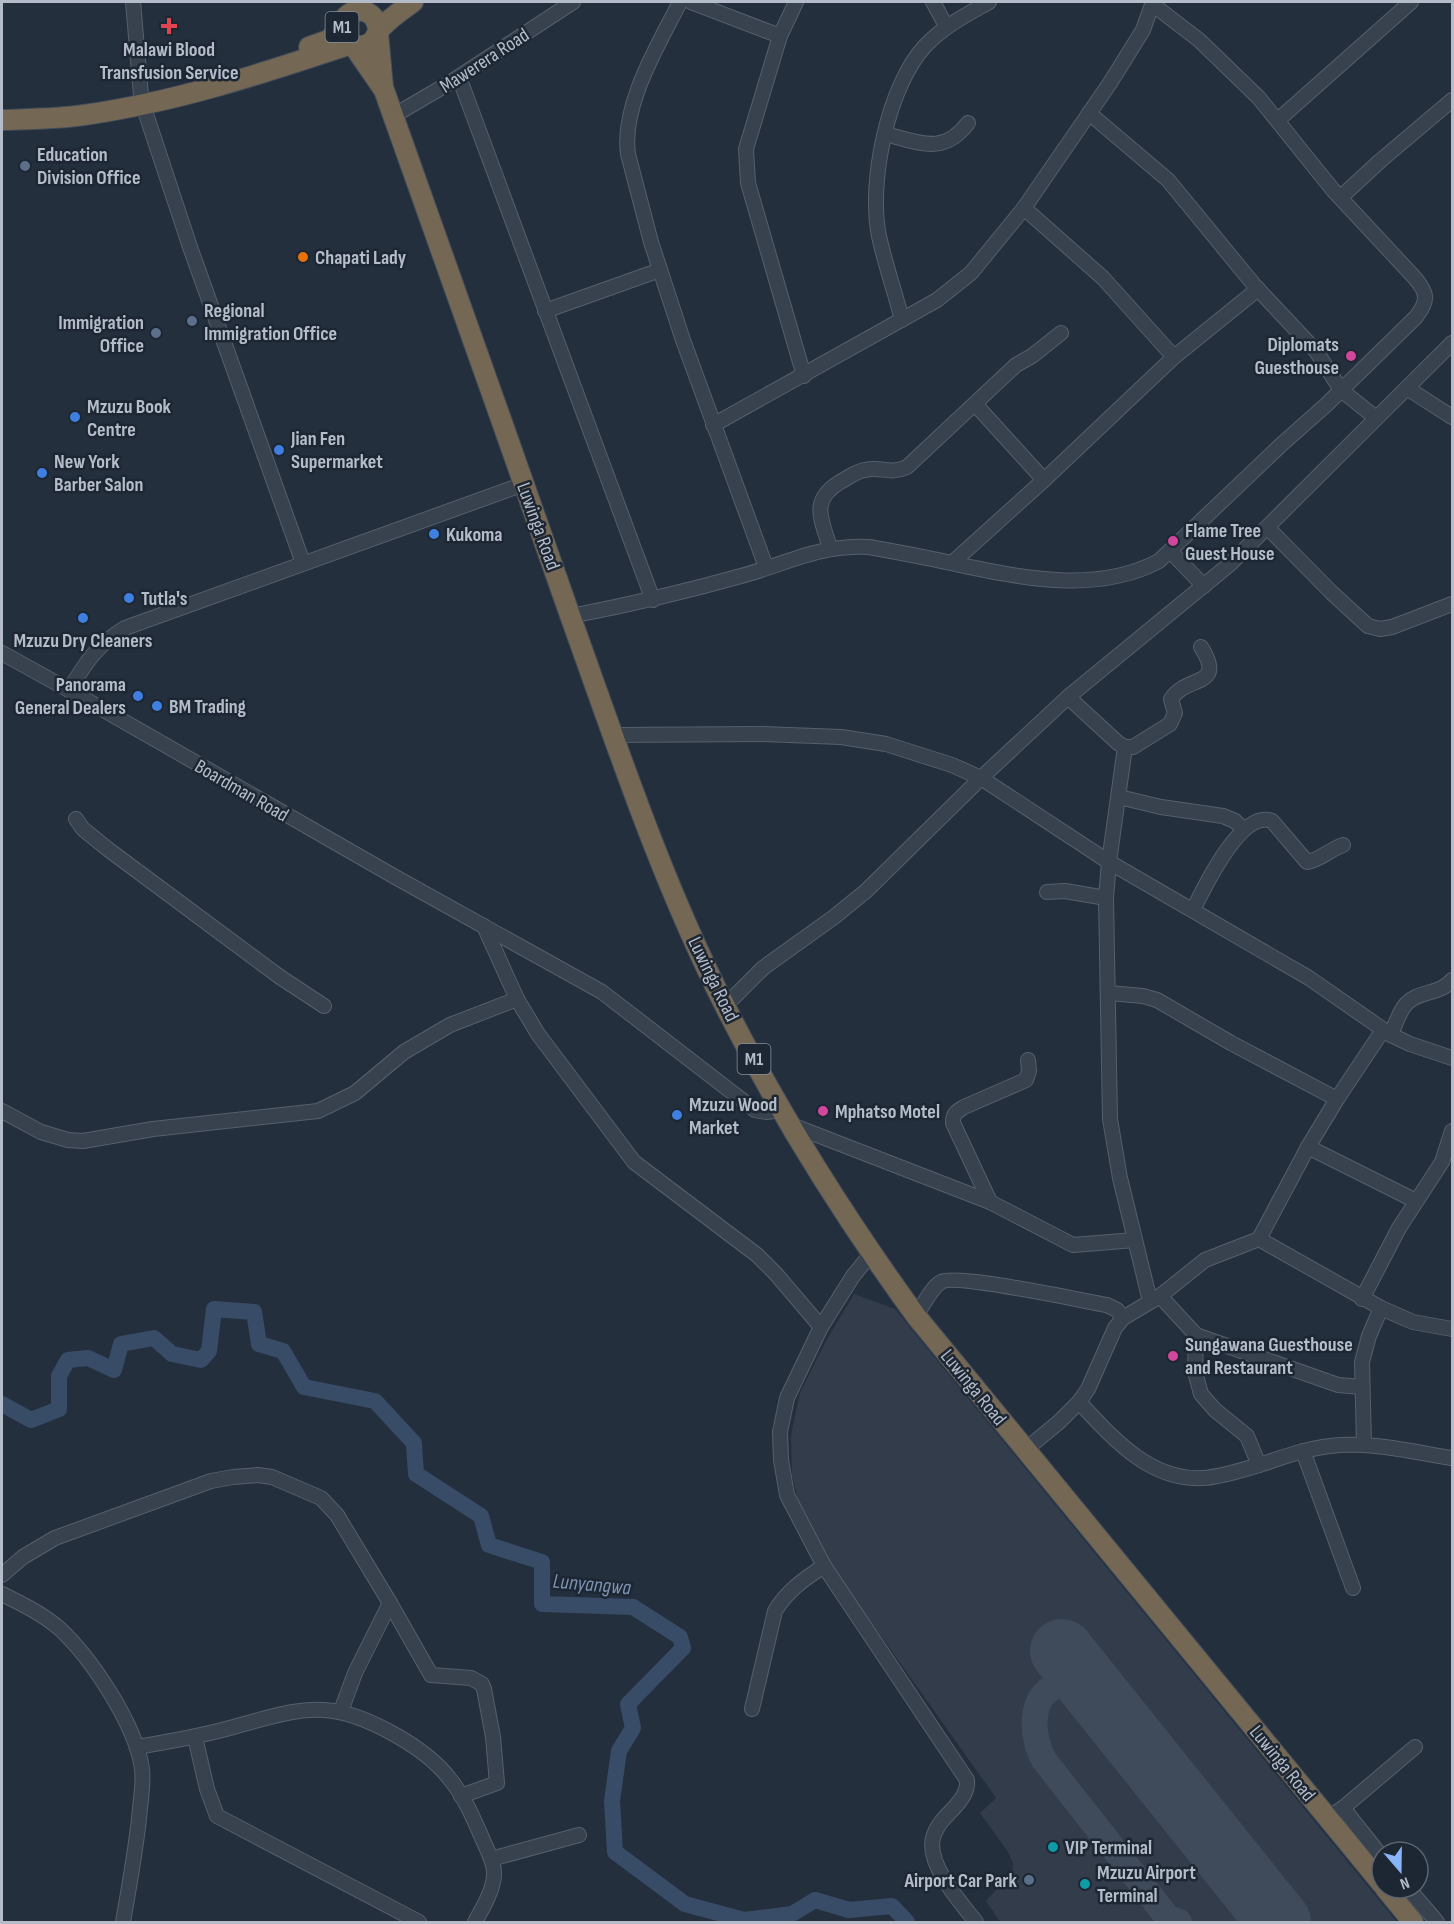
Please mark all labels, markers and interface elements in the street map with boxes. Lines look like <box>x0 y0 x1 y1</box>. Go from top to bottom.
road number: M1 <box>326 12 358 42</box>
marker: Malawi Blood Transfusion Service <box>160 17 178 35</box>
street label: Mawerera Road <box>435 23 534 99</box>
place label: Malawi Blood Transfusion Service <box>100 38 238 85</box>
place label: Education Division Office <box>37 143 141 190</box>
marker: Education Division Office <box>18 159 32 173</box>
place label: Chapati Lady <box>315 246 407 270</box>
marker: Chapati Lady <box>296 250 310 264</box>
place label: Regional Immigration Office <box>204 299 337 346</box>
place label: Immigration Office <box>58 311 144 358</box>
marker: Regional Immigration Office <box>185 314 199 328</box>
marker: Immigration Office <box>149 326 163 340</box>
place label: Diplomats Guesthouse <box>1254 333 1339 380</box>
marker: Diplomats Guesthouse <box>1344 349 1358 363</box>
place label: Mzuzu Book Centre <box>87 395 172 442</box>
marker: Mzuzu Book Centre <box>68 410 82 424</box>
place label: Jian Fen Supermarket <box>290 427 383 474</box>
marker: Jian Fen Supermarket <box>272 443 286 457</box>
place label: New York Barber Salon <box>54 450 143 497</box>
marker: New York Barber Salon <box>35 466 49 480</box>
street label: Luwinga Road <box>511 479 565 573</box>
place label: Flame Tree Guest House <box>1185 519 1275 566</box>
place label: Kukoma <box>446 523 503 547</box>
marker: Kukoma <box>427 527 441 541</box>
marker: Flame Tree Guest House <box>1166 534 1180 548</box>
place label: Tutla's <box>141 587 188 611</box>
marker: Tutla's <box>122 591 136 605</box>
marker: Mzuzu Dry Cleaners <box>76 611 90 625</box>
place label: Mzuzu Dry Cleaners <box>13 629 153 653</box>
place label: Panorama General Dealers <box>15 673 126 720</box>
marker: Panorama General Dealers <box>131 689 145 703</box>
place label: BM Trading <box>169 695 247 719</box>
marker: BM Trading <box>150 699 164 713</box>
street label: Boardman Road <box>190 754 293 827</box>
street label: Luwinga Road <box>682 933 744 1026</box>
road number: M1 <box>738 1044 771 1074</box>
place label: Mzuzu Wood Market <box>689 1093 777 1140</box>
place label: Mphatso Motel <box>835 1100 940 1124</box>
marker: Mphatso Motel <box>816 1104 830 1118</box>
marker: Mzuzu Wood Market <box>670 1108 684 1122</box>
place label: Sungawana Guesthouse and Restaurant <box>1185 1333 1353 1380</box>
street label: Luwinga Road <box>935 1345 1011 1431</box>
marker: Sungawana Guesthouse and Restaurant <box>1166 1349 1180 1363</box>
water label: Lunyangwa <box>552 1569 633 1600</box>
street label: Luwinga Road <box>1244 1721 1320 1807</box>
place label: VIP Terminal <box>1065 1836 1152 1860</box>
marker: VIP Terminal <box>1046 1840 1060 1854</box>
north arrow <box>1370 1840 1430 1900</box>
place label: Mzuzu Airport Terminal <box>1097 1861 1196 1908</box>
place label: Airport Car Park <box>903 1869 1018 1893</box>
text: N <box>1397 1872 1412 1893</box>
marker: Airport Car Park <box>1022 1873 1036 1887</box>
marker: Mzuzu Airport Terminal <box>1078 1877 1092 1891</box>

